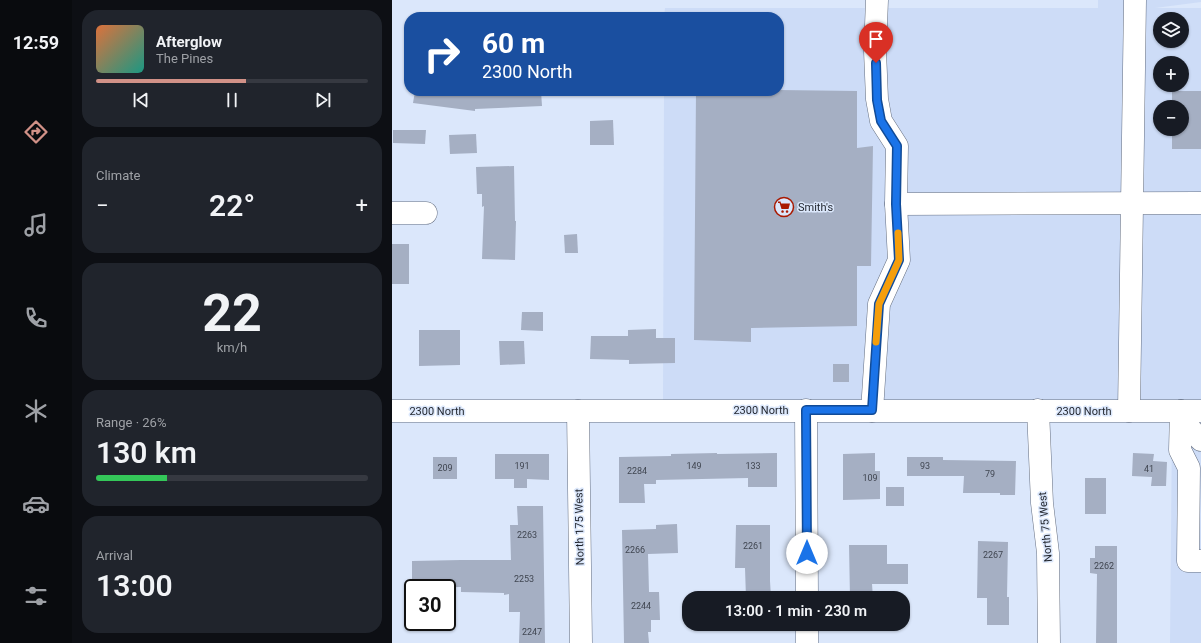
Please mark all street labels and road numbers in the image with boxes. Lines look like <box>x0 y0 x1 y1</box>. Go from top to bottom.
street label: 2300 North <box>733 404 789 417</box>
street label: 2300 North <box>409 405 465 418</box>
street label: 2300 North <box>1056 405 1112 418</box>
street label: North 175 West <box>572 488 587 565</box>
street label: North 75 West <box>1036 491 1055 563</box>

